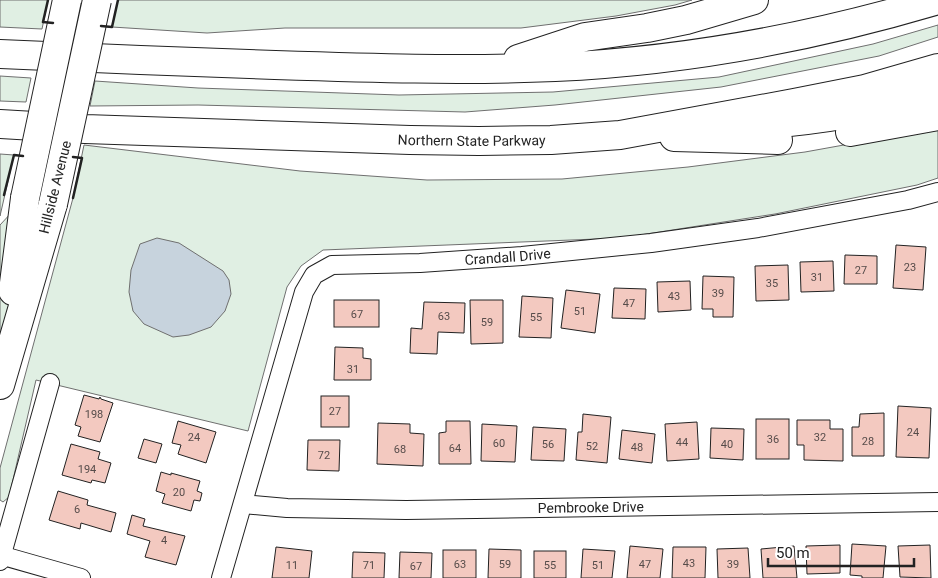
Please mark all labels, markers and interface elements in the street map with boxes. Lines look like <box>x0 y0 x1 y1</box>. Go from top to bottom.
street label: Northern State Parkway <box>398 132 546 149</box>
street label: Hillside Avenue <box>36 139 74 235</box>
street label: Crandall Drive <box>464 245 551 268</box>
house number: 23 <box>904 261 916 274</box>
house number: 27 <box>855 264 867 277</box>
house number: 31 <box>811 271 823 284</box>
house number: 35 <box>766 277 778 290</box>
house number: 39 <box>712 287 724 300</box>
house number: 43 <box>668 290 680 303</box>
house number: 47 <box>623 297 635 310</box>
house number: 51 <box>574 305 586 318</box>
house number: 67 <box>351 308 363 321</box>
house number: 63 <box>438 310 450 323</box>
house number: 55 <box>530 311 542 324</box>
house number: 59 <box>481 316 493 329</box>
house number: 31 <box>347 363 359 376</box>
house number: 27 <box>329 405 341 418</box>
house number: 198 <box>85 408 103 421</box>
house number: 24 <box>907 426 919 439</box>
house number: 24 <box>188 431 200 444</box>
house number: 32 <box>814 431 826 444</box>
house number: 36 <box>767 433 779 446</box>
house number: 28 <box>862 435 874 448</box>
house number: 44 <box>676 436 688 449</box>
house number: 60 <box>493 437 505 450</box>
house number: 56 <box>542 438 554 451</box>
house number: 40 <box>721 438 733 451</box>
house number: 52 <box>586 440 598 453</box>
house number: 48 <box>631 441 643 454</box>
house number: 64 <box>449 442 461 455</box>
house number: 68 <box>394 443 406 456</box>
house number: 72 <box>318 449 330 462</box>
house number: 194 <box>78 463 96 476</box>
house number: 20 <box>173 486 185 499</box>
street label: Pembrooke Drive <box>538 498 644 516</box>
house number: 6 <box>74 503 80 516</box>
house number: 4 <box>161 534 167 547</box>
scale bar <box>768 536 914 568</box>
text: 50 m <box>776 544 810 562</box>
house number: 43 <box>683 557 695 570</box>
house number: 63 <box>454 558 466 571</box>
house number: 59 <box>499 558 511 571</box>
house number: 47 <box>639 558 651 571</box>
house number: 39 <box>727 558 739 571</box>
house number: 11 <box>286 559 298 572</box>
house number: 71 <box>363 559 375 572</box>
house number: 55 <box>544 559 556 572</box>
house number: 51 <box>592 559 604 572</box>
house number: 67 <box>410 560 422 573</box>

